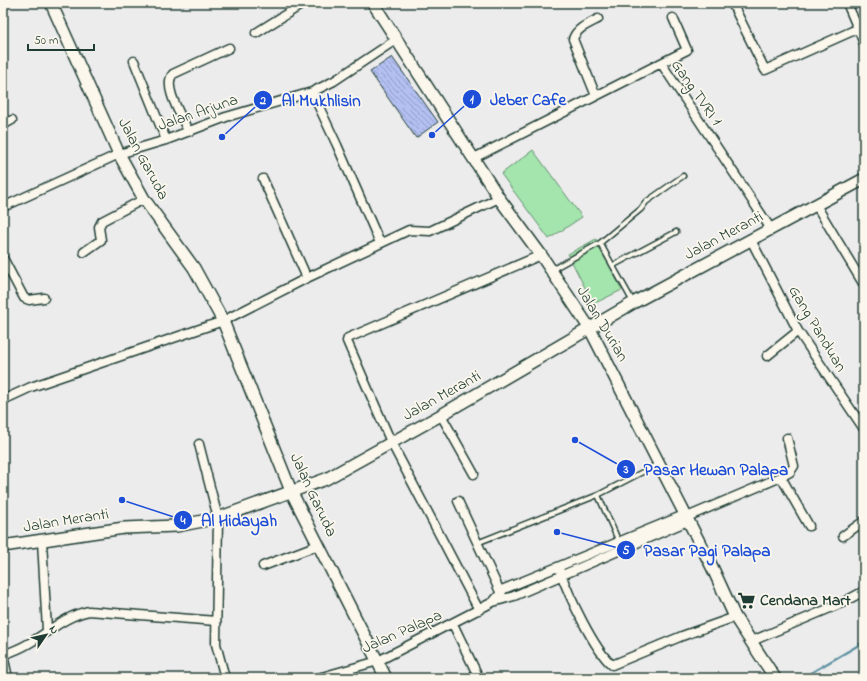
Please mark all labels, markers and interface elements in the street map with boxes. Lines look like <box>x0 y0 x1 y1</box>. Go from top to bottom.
scale bar <box>28 26 94 52</box>
text: 50 m <box>34 32 58 50</box>
street label: Gang TVRI 1 <box>664 55 728 131</box>
callout: Al Mukhlisin <box>253 85 368 114</box>
callout: Jeber Cafe <box>462 85 574 114</box>
street label: Jalan Arjuna <box>155 88 241 138</box>
text: Jeber Cafe <box>490 88 567 113</box>
text: Al Mukhlisin <box>281 89 361 114</box>
text: 1 <box>470 91 474 109</box>
text: 2 <box>259 92 266 110</box>
street label: Jalan Garuda <box>111 114 175 204</box>
street label: Jalan Meranti <box>680 205 768 267</box>
street label: Jalan Durian <box>570 281 634 367</box>
street label: Gang Panduan <box>782 281 852 377</box>
street label: Jalan Meranti <box>398 365 486 427</box>
street label: Jalan Garuda <box>283 449 343 541</box>
callout: Pasar Hewan Palapa <box>616 454 796 483</box>
text: Pasar Hewan Palapa <box>644 458 788 483</box>
text: 3 <box>623 461 629 479</box>
street label: Jalan Meranti <box>22 502 111 540</box>
callout: Al Hidayah <box>173 505 285 534</box>
text: Al Hidayah <box>201 509 277 536</box>
text: 4 <box>180 512 186 530</box>
callout: Pasar Pagi Palapa <box>616 536 779 565</box>
text: Pasar Pagi Palapa <box>644 539 770 566</box>
text: 5 <box>623 542 630 560</box>
place label: Cendana Mart <box>760 589 851 613</box>
supermarket icon: Cendana Mart <box>737 591 757 611</box>
street label: Jalan Palapa <box>358 604 446 660</box>
north arrow <box>26 615 66 655</box>
text: N <box>45 622 62 638</box>

